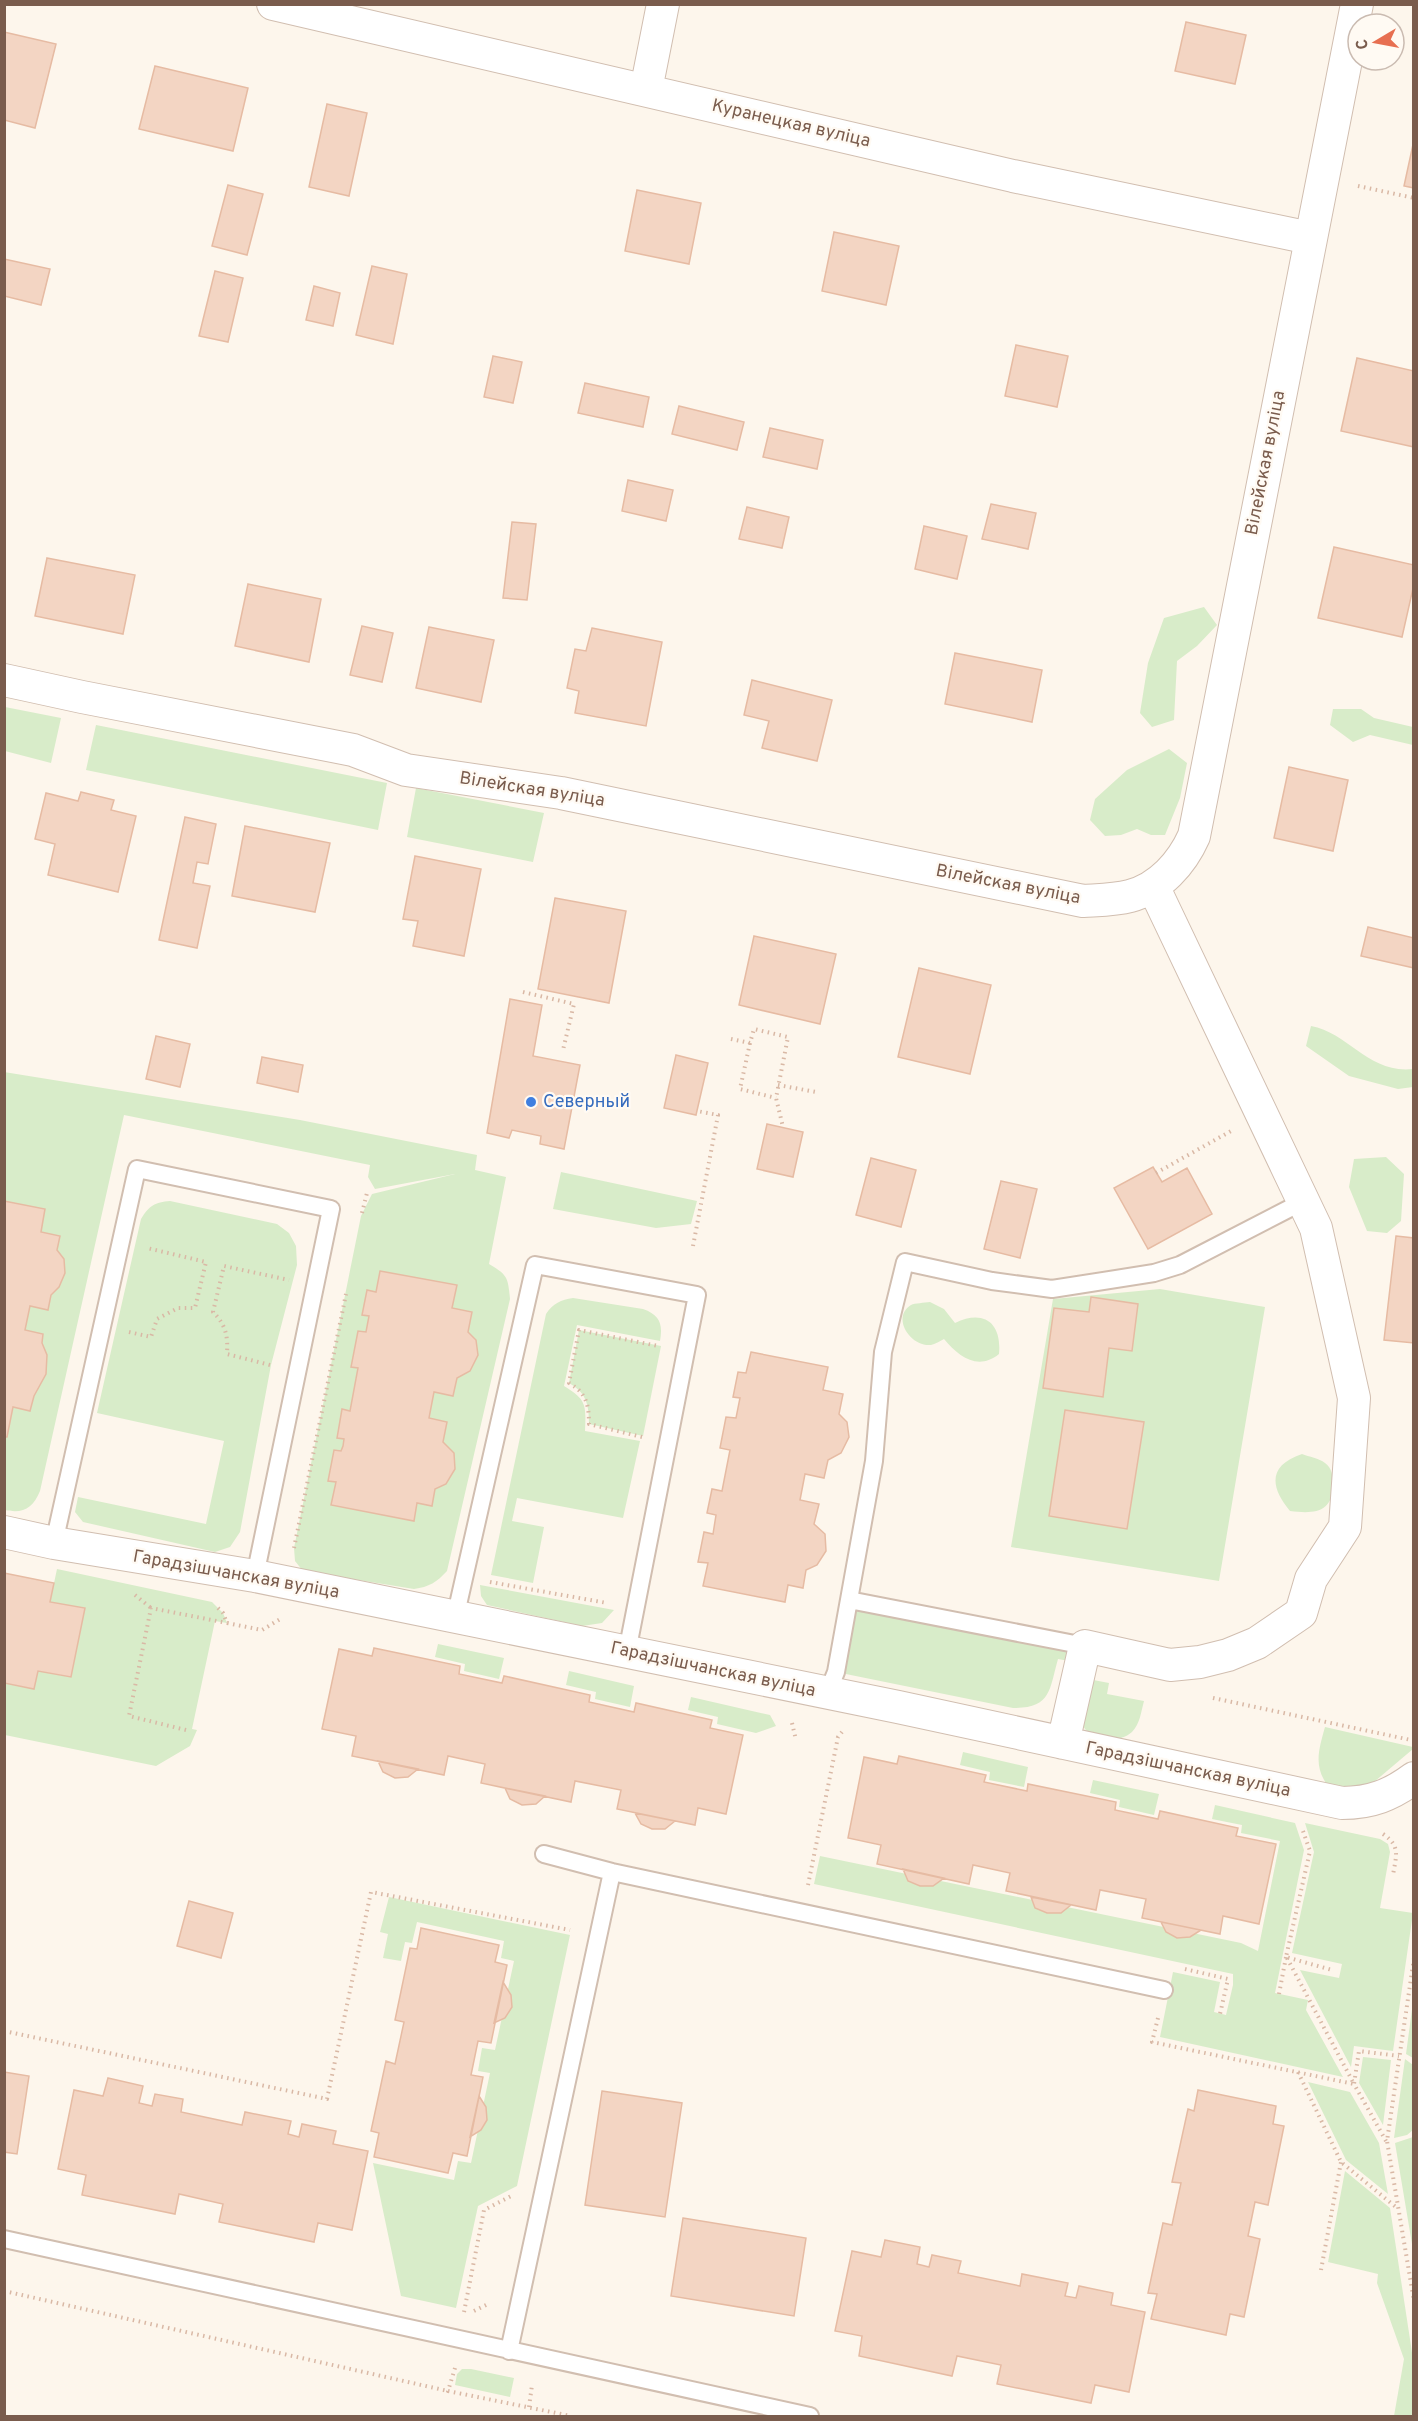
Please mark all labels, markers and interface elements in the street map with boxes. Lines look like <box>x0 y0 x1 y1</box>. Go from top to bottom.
north arrow <box>1346 12 1406 72</box>
text: С <box>1352 37 1374 51</box>
street label: Куранецкая вуліца <box>709 95 873 153</box>
street label: Вілейская вуліца <box>1241 389 1291 537</box>
street label: Вілейская вуліца <box>458 767 606 813</box>
street label: Вілейская вуліца <box>934 860 1082 910</box>
place label: Северный <box>543 1091 630 1114</box>
marker: Северный <box>524 1095 538 1109</box>
street label: Гарадзішчанская вуліца <box>131 1546 341 1604</box>
street label: Гарадзішчанская вуліца <box>608 1637 818 1703</box>
street label: Гарадзішчанская вуліца <box>1083 1737 1293 1803</box>

